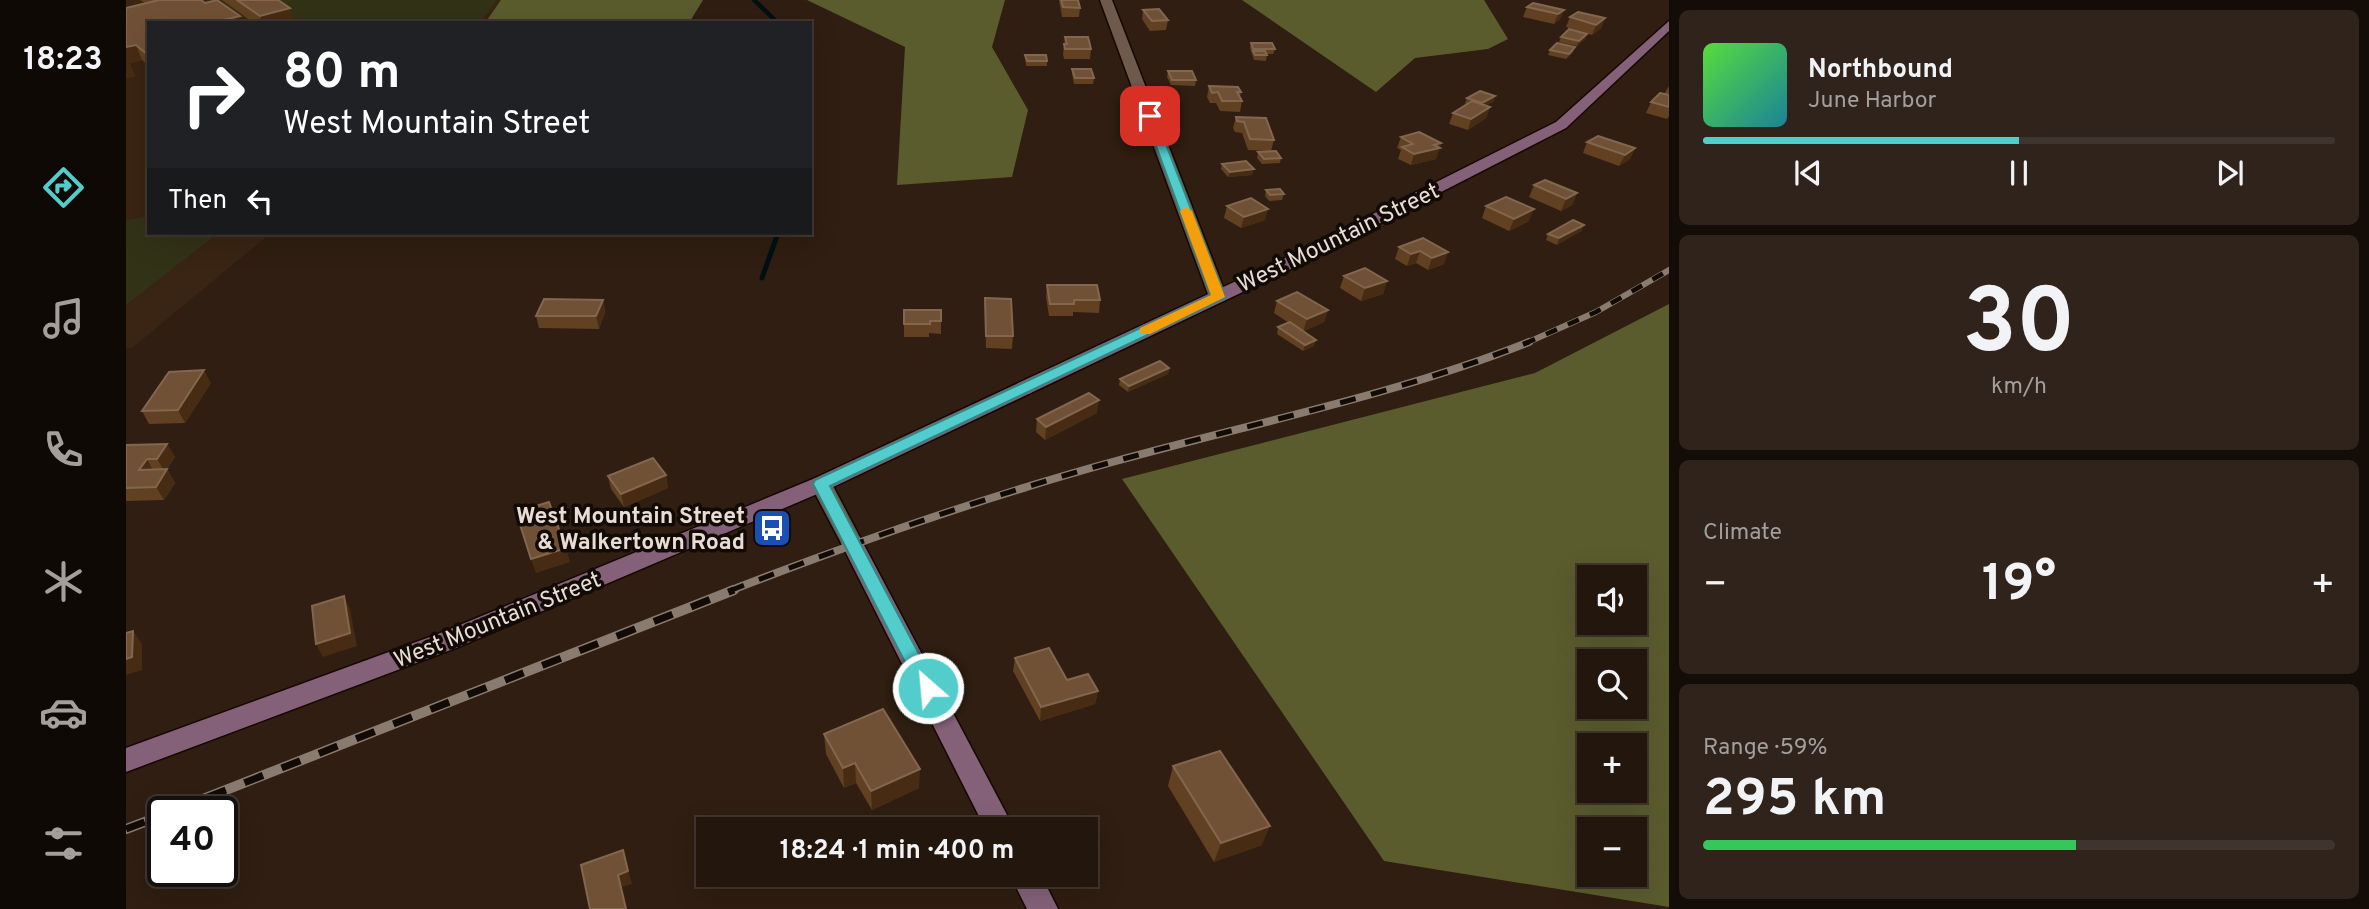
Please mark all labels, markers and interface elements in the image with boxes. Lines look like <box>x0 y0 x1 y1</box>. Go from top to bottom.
text: 18:23 <box>23 41 103 81</box>
text: 80 m <box>283 44 400 106</box>
icon: right <box>168 49 259 140</box>
text: Northbound <box>1808 54 1953 87</box>
pin <box>1120 86 1180 146</box>
text: June Harbor <box>1808 87 1936 116</box>
icon: arrive <box>1131 97 1169 135</box>
text: West Mountain Street <box>283 105 590 145</box>
icon: previous <box>1789 154 1827 192</box>
icon: pause <box>2000 154 2038 192</box>
icon: next <box>2211 154 2249 192</box>
icon: directions <box>39 163 88 212</box>
street label: West Mountain Street <box>1234 178 1445 301</box>
icon: left <box>241 182 279 220</box>
text: Then <box>168 185 227 218</box>
text: 30 <box>1963 270 2076 385</box>
icon: music <box>39 294 88 343</box>
text: km/h <box>1991 373 2047 402</box>
icon: phone <box>39 425 88 474</box>
place label: West Mountain Street & Walkertown Road <box>516 503 745 558</box>
bus stop icon: West Mountain Street & Walkertown Road <box>751 507 793 549</box>
text: Climate <box>1703 519 1782 548</box>
text: 19° <box>1982 553 2056 619</box>
icon: climate <box>39 557 88 606</box>
text: − <box>1703 562 1728 611</box>
text: + <box>2310 562 2335 611</box>
map controls <box>1577 565 1647 887</box>
button: sound <box>1577 565 1647 635</box>
street label: West Mountain Street <box>390 567 606 676</box>
button: search <box>1577 649 1647 719</box>
position arrow <box>891 651 965 725</box>
icon: car <box>39 688 88 737</box>
button: + <box>1577 733 1647 803</box>
text: Range · 59% <box>1703 734 1828 763</box>
text: 295 km <box>1703 768 1886 834</box>
speed limit sign: 40 <box>147 796 238 887</box>
button: − <box>1577 817 1647 887</box>
icon: filters <box>39 819 88 868</box>
text: 18:24 · 1 min · 400 m <box>780 835 1014 868</box>

